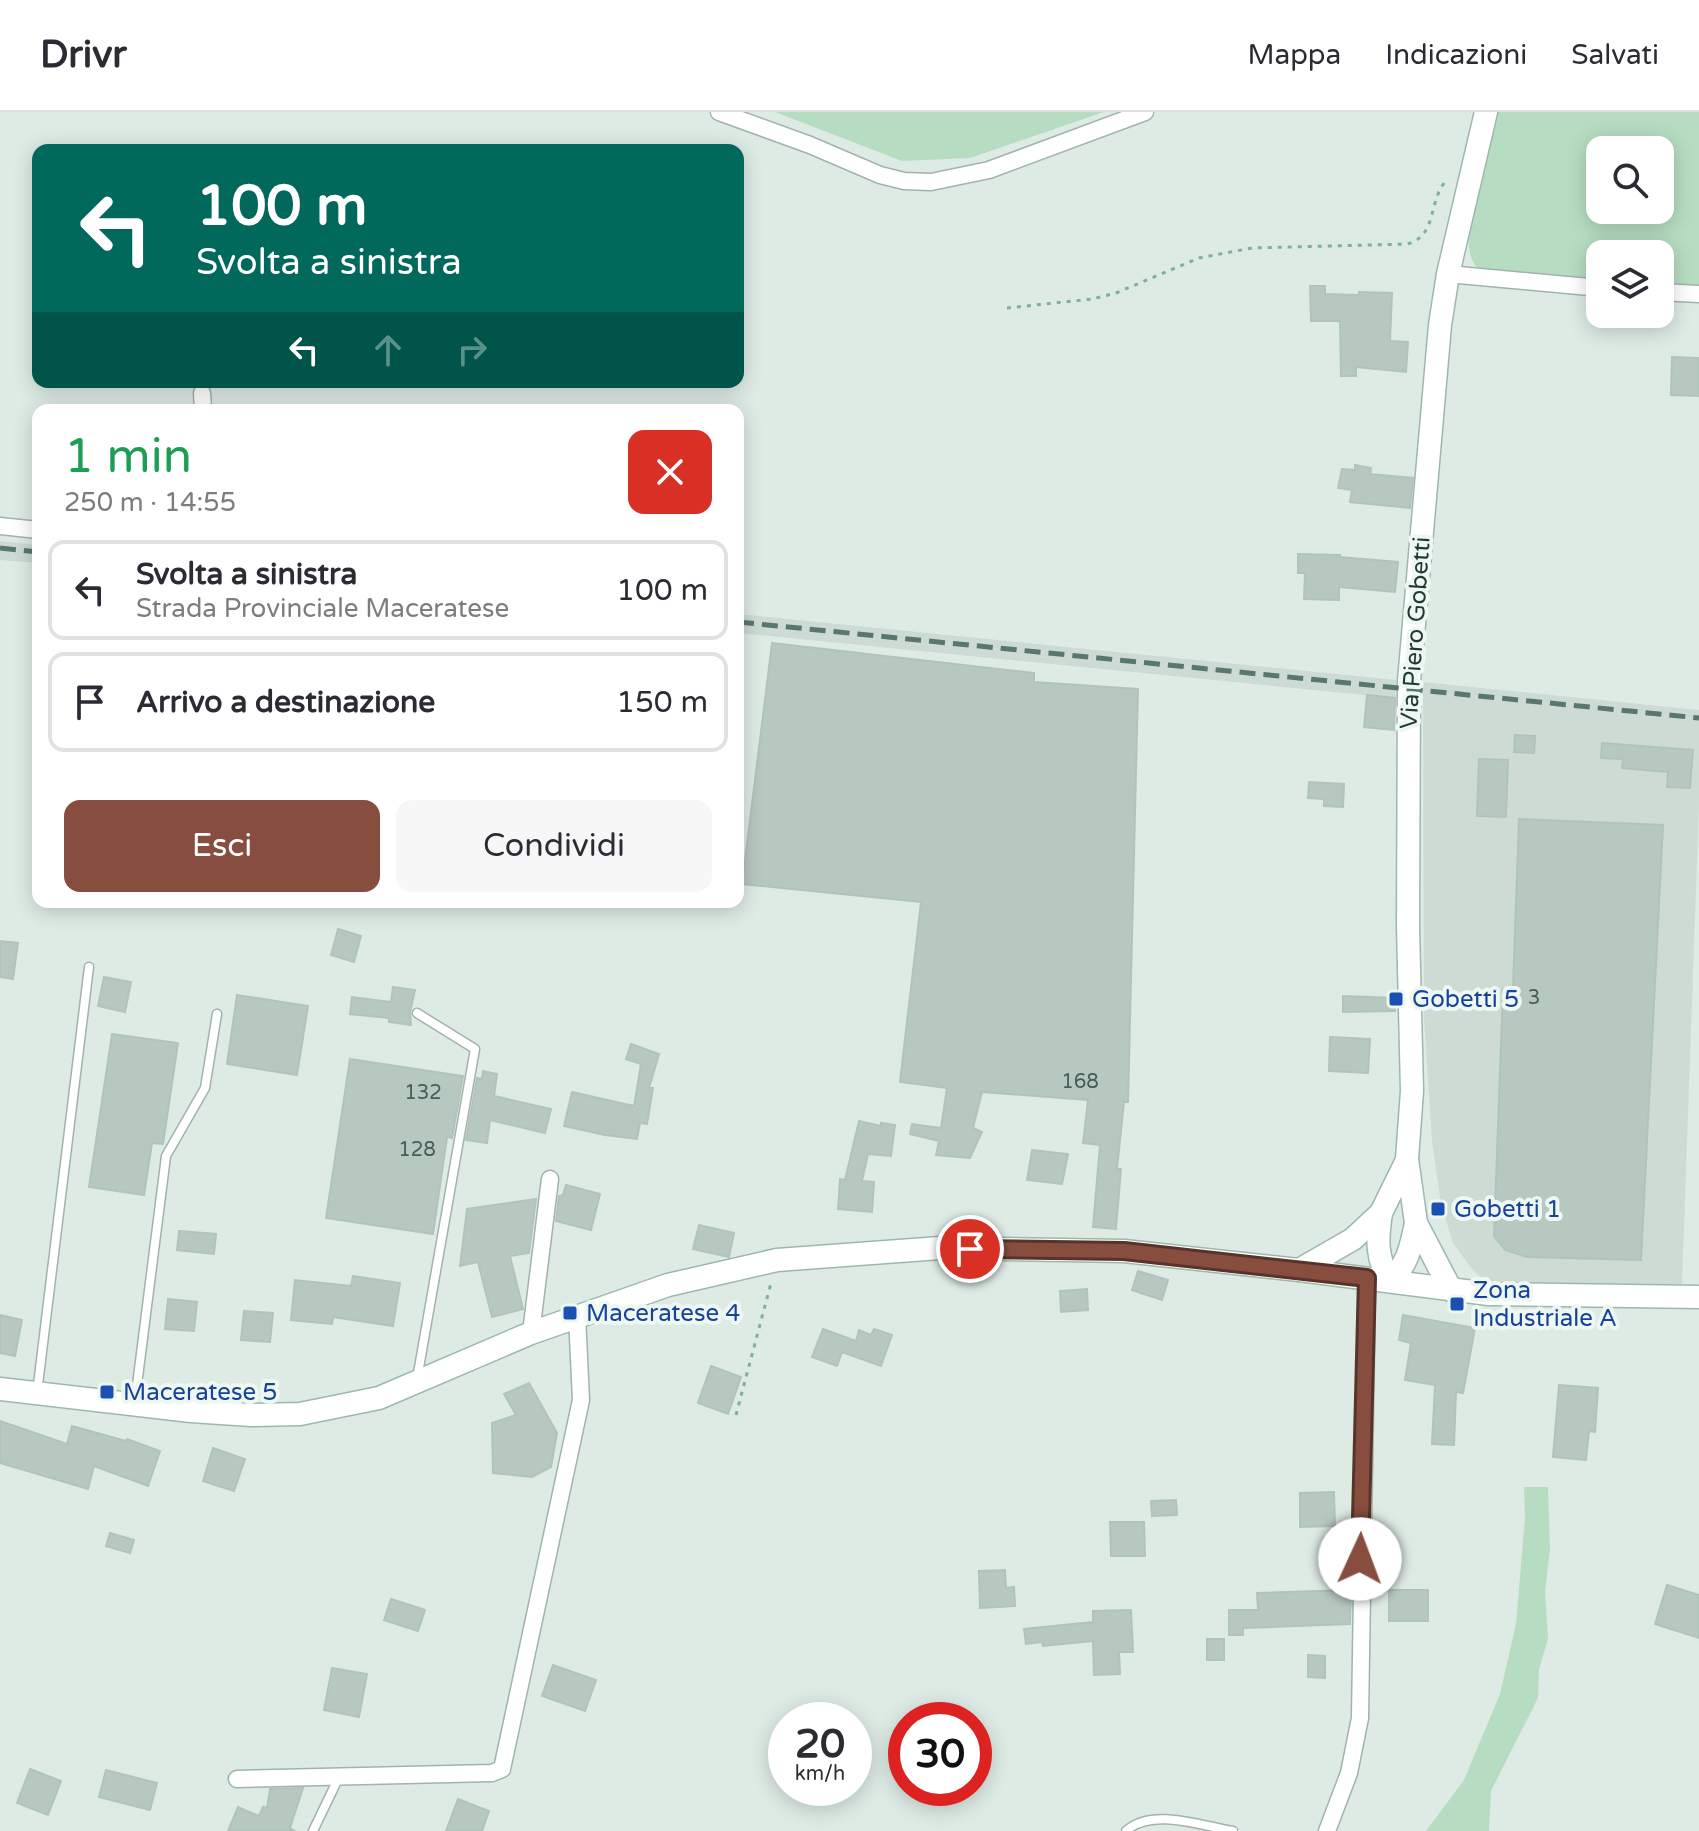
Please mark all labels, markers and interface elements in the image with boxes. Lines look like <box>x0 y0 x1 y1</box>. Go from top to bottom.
text: Drivr <box>40 32 127 78</box>
text: Mappa <box>1247 38 1341 72</box>
text: Indicazioni <box>1385 38 1527 72</box>
text: Salvati <box>1571 38 1659 72</box>
map controls <box>1586 136 1674 328</box>
button: search <box>1586 136 1674 224</box>
text: 100 m <box>196 173 367 240</box>
icon: left <box>64 176 168 280</box>
button: layers <box>1586 240 1674 328</box>
text: Svolta a sinistra <box>196 241 462 284</box>
icon: left <box>282 328 326 372</box>
icon: ahead <box>366 328 410 372</box>
icon: right <box>450 328 494 372</box>
text: 1 min <box>64 428 192 486</box>
button: close <box>628 430 712 514</box>
text: 250 m · 14:55 <box>64 487 236 518</box>
street label: Via Piero Gobetti <box>1394 536 1437 730</box>
text: Svolta a sinistra <box>136 556 357 593</box>
icon: left <box>68 568 112 612</box>
text: 100 m <box>616 572 708 609</box>
text: Strada Provinciale Maceratese <box>136 593 509 624</box>
icon: arrive <box>68 680 112 724</box>
text: Arrivo a destinazione <box>136 684 435 721</box>
text: 150 m <box>616 684 708 721</box>
button: Esci <box>64 800 380 892</box>
button: Condividi <box>396 800 712 892</box>
place label: Gobetti 5 <box>1412 985 1519 1014</box>
house number: 3 <box>1528 986 1540 1010</box>
marker: Gobetti 5 <box>1387 990 1405 1008</box>
house number: 168 <box>1061 1070 1099 1094</box>
house number: 132 <box>404 1081 442 1105</box>
house number: 128 <box>398 1138 436 1162</box>
place label: Gobetti 1 <box>1454 1195 1561 1224</box>
marker: Gobetti 1 <box>1429 1200 1447 1218</box>
pin <box>936 1215 1004 1283</box>
icon: arrive <box>948 1227 992 1271</box>
place label: Zona Industriale A <box>1473 1276 1617 1333</box>
marker: Zona Industriale A <box>1448 1295 1466 1313</box>
place label: Maceratese 4 <box>586 1299 740 1328</box>
marker: Maceratese 4 <box>561 1304 579 1322</box>
place label: Maceratese 5 <box>123 1378 277 1407</box>
marker: Maceratese 5 <box>98 1383 116 1401</box>
position arrow <box>1318 1517 1402 1601</box>
speed limit sign: 30 <box>888 1702 992 1806</box>
text: 20 <box>795 1720 845 1768</box>
text: km/h <box>795 1762 845 1786</box>

